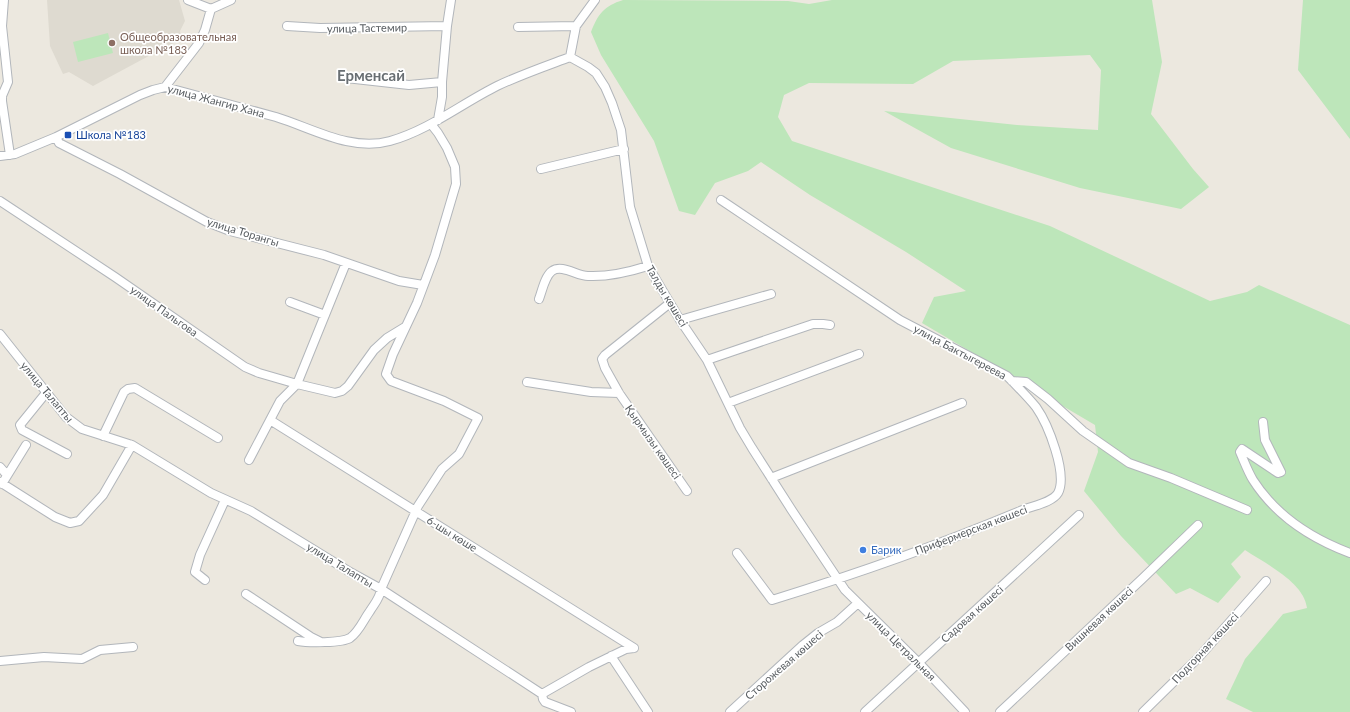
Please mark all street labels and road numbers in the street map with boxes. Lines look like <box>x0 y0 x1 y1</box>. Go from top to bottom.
street label: улица Тастемир <box>327 20 407 35</box>
street label: улица Жангир Хана <box>166 81 266 120</box>
street label: улица Торангы <box>206 214 281 249</box>
street label: Талды көшесі <box>644 263 691 329</box>
street label: улица Пальгова <box>128 282 201 339</box>
street label: улица Бактыгереева <box>912 322 1009 382</box>
street label: улица Талапты <box>18 359 77 425</box>
street label: Қырмызы көшесі <box>623 402 684 482</box>
street label: Прифермерская көшесі <box>913 502 1029 557</box>
street label: 6-шы көше <box>425 513 480 554</box>
street label: улица Талапты <box>305 540 376 590</box>
street label: Садовая көшесі <box>938 582 1006 645</box>
street label: Вишневая көшесі <box>1062 584 1136 653</box>
street label: улица Цетральная <box>864 608 939 683</box>
street label: Подгорная көшесі <box>1169 609 1241 686</box>
street label: Сторожевая көшесі <box>742 627 825 702</box>

